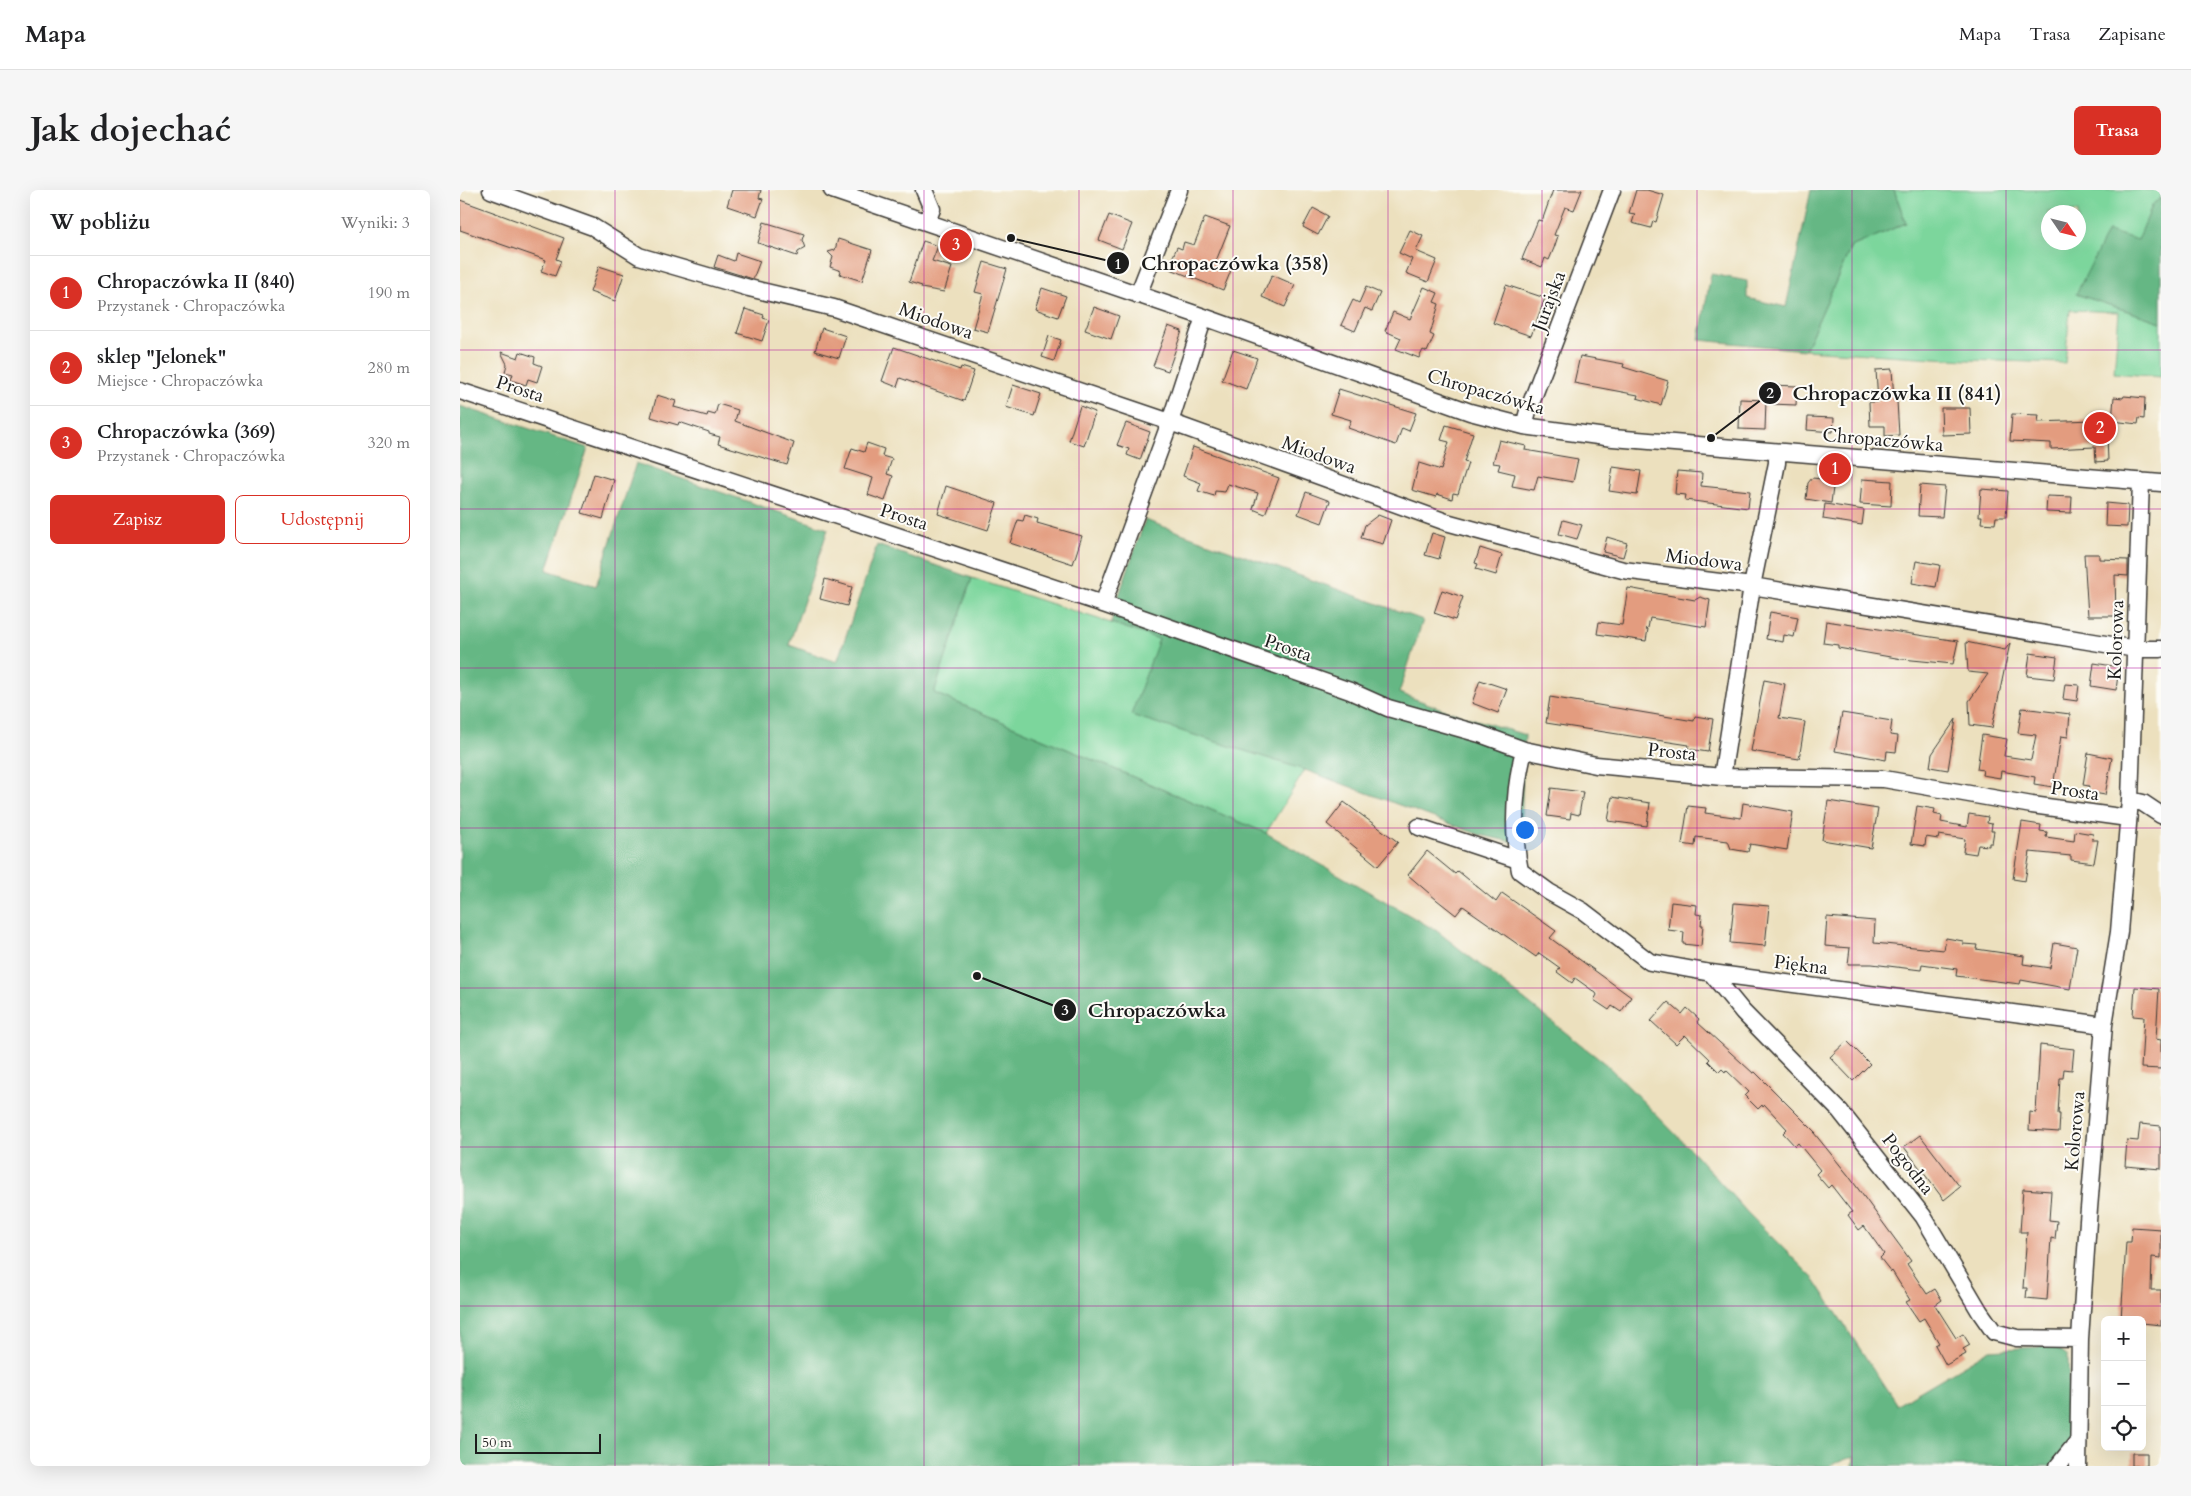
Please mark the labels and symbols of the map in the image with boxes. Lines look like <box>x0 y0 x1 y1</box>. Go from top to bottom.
north arrow <box>2041 205 2086 250</box>
pin: 3 <box>940 226 972 264</box>
callout: Chropaczówka (358) <box>1106 246 1339 281</box>
text: Chropaczówka (358) <box>1141 250 1329 277</box>
text: 1 <box>1114 254 1122 274</box>
street label: Jurajska <box>1525 267 1572 337</box>
street label: Miodowa <box>895 296 977 346</box>
street label: Chropaczówka <box>1424 363 1548 421</box>
street label: Prosta <box>493 369 547 409</box>
callout: Chropaczówka II (841) <box>1757 376 2011 411</box>
text: Chropaczówka II (841) <box>1792 380 2002 407</box>
text: 2 <box>1766 383 1774 403</box>
pin: 2 <box>2084 409 2116 447</box>
street label: Chropaczówka <box>1821 422 1945 458</box>
street label: Miodowa <box>1278 430 1360 480</box>
pin: 1 <box>1819 450 1851 488</box>
street label: Prosta <box>877 497 931 537</box>
street label: Miodowa <box>1664 542 1744 578</box>
street label: Kolorowa <box>2102 599 2130 681</box>
street label: Prosta <box>1261 628 1315 668</box>
street label: Prosta <box>1646 737 1698 767</box>
street label: Prosta <box>2049 775 2101 807</box>
your location <box>1512 817 1538 843</box>
street label: Piękna <box>1772 949 1830 981</box>
callout: Chropaczówka <box>1052 992 1236 1027</box>
text: Chropaczówka <box>1088 997 1226 1024</box>
text: 3 <box>1061 1000 1069 1020</box>
street label: Kolorowa <box>2059 1090 2091 1172</box>
street label: Pogodna <box>1876 1128 1940 1200</box>
scale bar <box>475 1431 601 1454</box>

